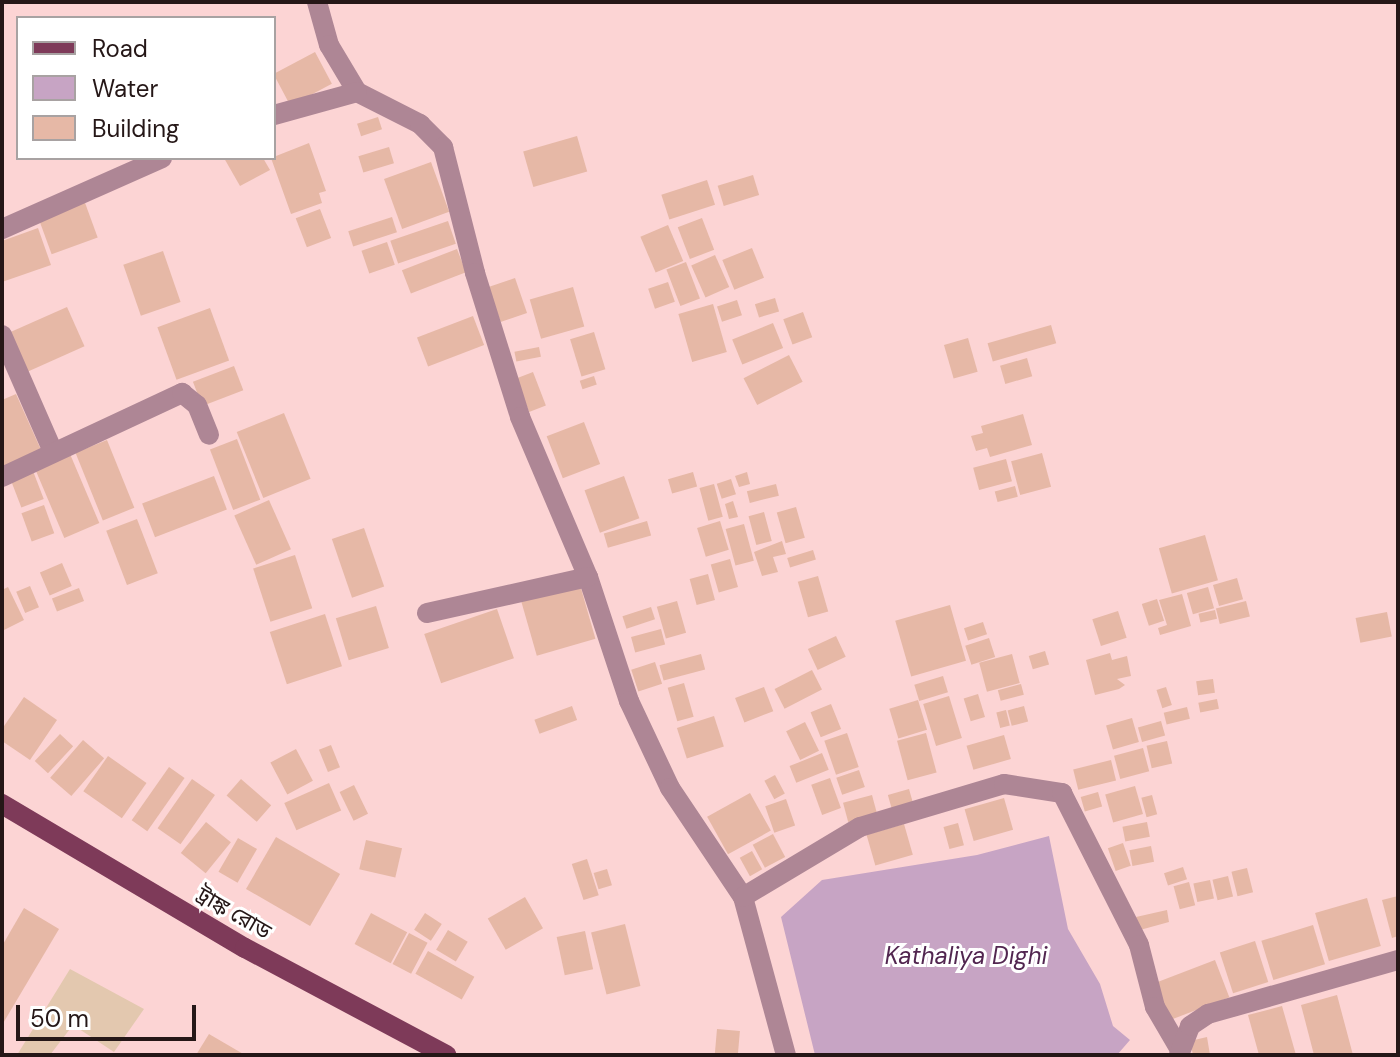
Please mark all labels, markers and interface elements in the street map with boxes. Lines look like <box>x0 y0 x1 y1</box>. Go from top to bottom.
legend <box>16 16 276 160</box>
text: Road <box>92 33 148 64</box>
text: Water <box>92 73 158 104</box>
text: Building <box>92 113 179 144</box>
street label: ট্রাঙ্ক রোড <box>192 881 276 945</box>
water label: Kathaliya Dighi <box>885 942 1047 970</box>
scale bar <box>20 989 200 1039</box>
text: 50 m <box>30 1003 89 1034</box>

